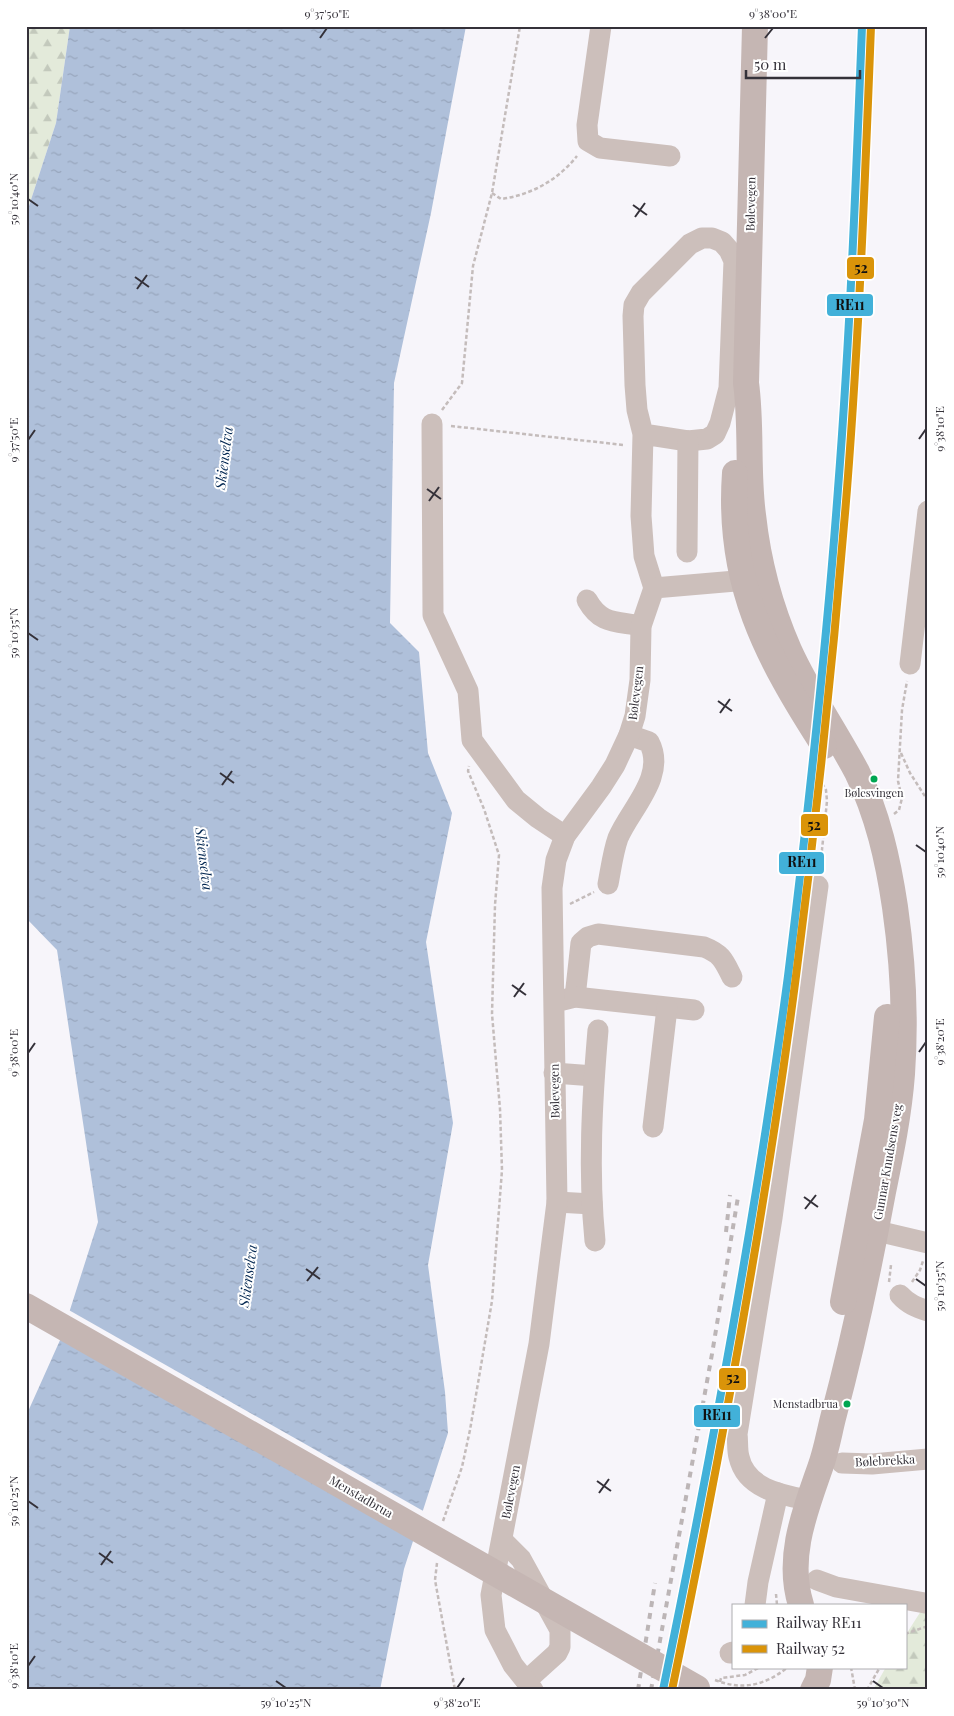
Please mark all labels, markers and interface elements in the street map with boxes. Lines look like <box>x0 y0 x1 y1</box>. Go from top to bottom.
text: 9°37'50"E <box>305 5 349 21</box>
text: 9°38'00"E <box>749 5 797 21</box>
scale bar <box>746 48 860 80</box>
text: 50 m <box>754 54 787 74</box>
text: 59°10'40"N <box>5 172 21 225</box>
street label: Bølevegen <box>742 177 758 231</box>
line badge: 52 <box>846 256 875 280</box>
text: 52 <box>854 258 868 277</box>
line badge: RE11 <box>826 293 874 317</box>
text: RE11 <box>835 295 865 314</box>
text: 9°38'10"E <box>931 406 947 452</box>
text: 9°37'50"E <box>5 418 21 462</box>
water label: Skienselva <box>210 425 237 492</box>
text: 59°10'35"N <box>5 607 21 658</box>
street label: Bølevegen <box>624 665 646 721</box>
marker: Bølesvingen <box>869 774 879 784</box>
place label: Bølesvingen <box>844 785 904 800</box>
line badge: 52 <box>800 813 829 837</box>
text: 52 <box>807 815 821 834</box>
water label: Skienselva <box>191 825 218 892</box>
text: 59°10'40"N <box>931 825 947 878</box>
line badge: RE11 <box>778 851 825 875</box>
text: RE11 <box>787 852 817 871</box>
text: 9°38'20"E <box>931 1019 947 1065</box>
text: 9°38'00"E <box>5 1029 21 1077</box>
street label: Bølevegen <box>546 1064 562 1118</box>
street label: Gunnar Knudsens veg <box>869 1102 905 1221</box>
water label: Skienselva <box>234 1243 261 1310</box>
text: 59°10'35"N <box>931 1260 947 1311</box>
line badge: 52 <box>718 1367 747 1391</box>
text: 52 <box>726 1368 740 1387</box>
place label: Menstadbrua <box>773 1396 839 1411</box>
marker: Menstadbrua <box>842 1399 852 1409</box>
line badge: RE11 <box>693 1404 741 1428</box>
text: RE11 <box>702 1405 732 1424</box>
street label: Bølebrekka <box>855 1450 915 1470</box>
street label: Bølevegen <box>497 1464 523 1520</box>
street label: Menstadbrua <box>327 1471 396 1521</box>
text: 59°10'25"N <box>5 1475 21 1527</box>
legend <box>732 1604 906 1668</box>
text: Railway RE11 <box>776 1612 862 1632</box>
text: Railway 52 <box>776 1638 845 1658</box>
text: 9°38'10"E <box>5 1643 21 1689</box>
text: 59°10'25"N <box>260 1694 312 1710</box>
text: 9°38'20"E <box>434 1694 480 1710</box>
text: 59°10'30"N <box>857 1694 910 1710</box>

